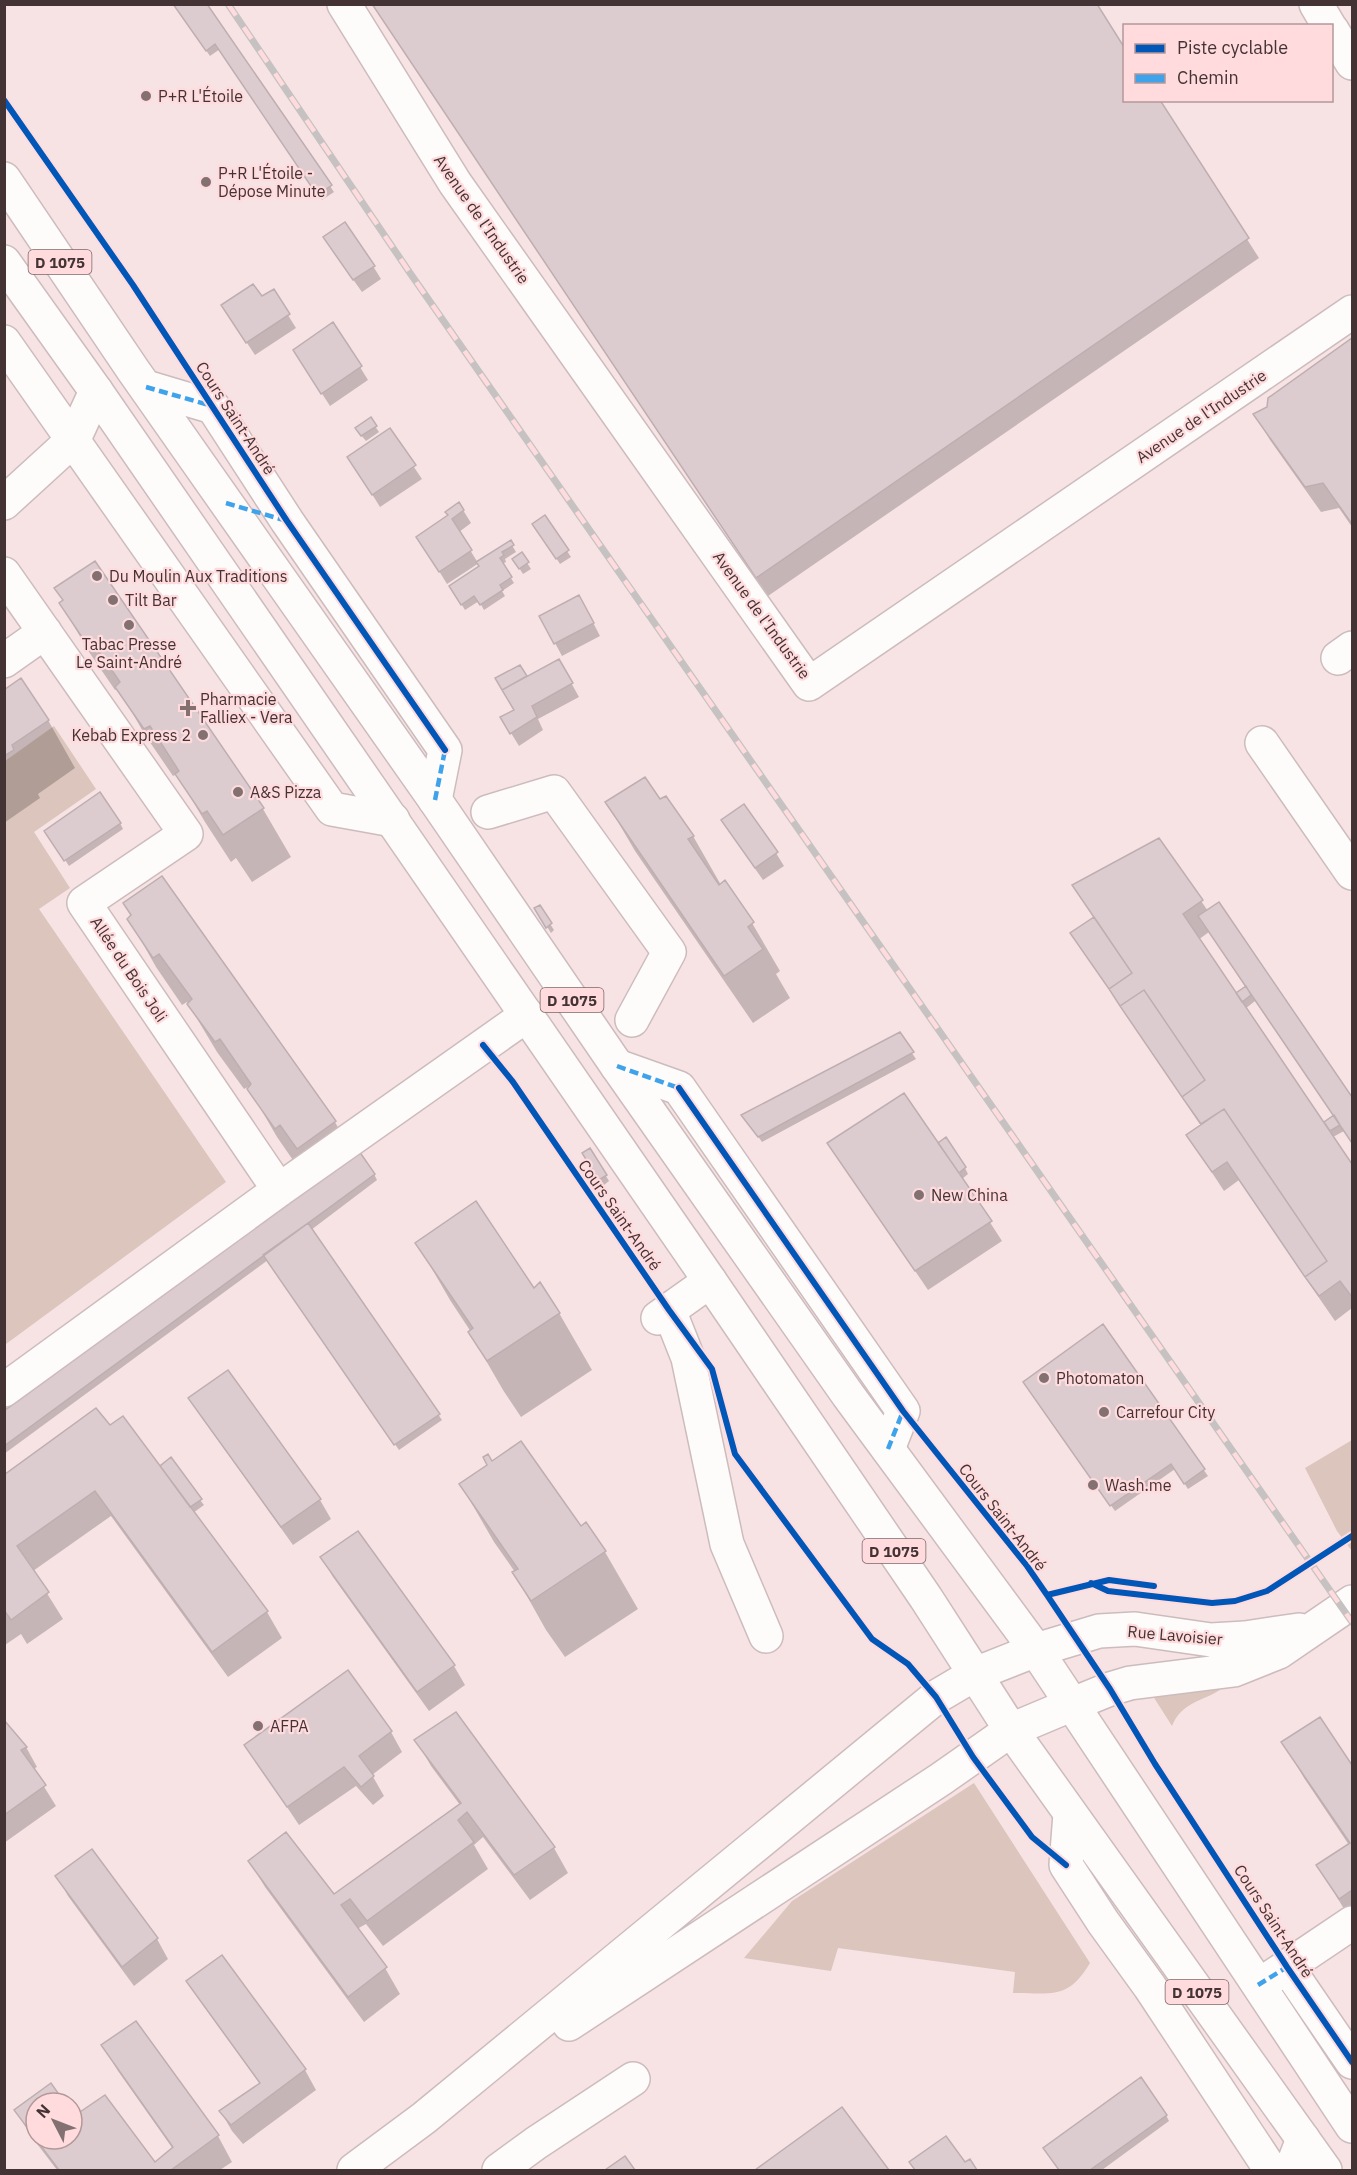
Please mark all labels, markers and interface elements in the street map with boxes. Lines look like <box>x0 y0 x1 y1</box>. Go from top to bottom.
legend <box>1123 24 1333 102</box>
text: Piste cyclable <box>1177 36 1288 59</box>
text: Chemin <box>1177 66 1239 89</box>
place label: P+R L'Étoile <box>158 85 243 106</box>
marker: P+R L'Étoile <box>139 89 153 103</box>
street label: Avenue de l'Industrie <box>430 151 534 288</box>
place label: P+R L'Étoile - Dépose Minute <box>218 162 326 201</box>
marker: P+R L'Étoile - Dépose Minute <box>199 175 213 189</box>
road number: D 1075 <box>28 250 92 274</box>
street label: Cours Saint-André <box>192 358 280 479</box>
street label: Avenue de l'Industrie <box>1132 365 1270 467</box>
street label: Avenue de l'Industrie <box>709 547 815 683</box>
place label: Du Moulin Aux Traditions <box>109 566 288 586</box>
marker: Du Moulin Aux Traditions <box>90 569 104 583</box>
place label: Tilt Bar <box>125 590 177 610</box>
marker: Tilt Bar <box>106 593 120 607</box>
marker: Tabac Presse Le Saint-André <box>122 618 136 632</box>
place label: Tabac Presse Le Saint-André <box>76 634 182 672</box>
place label: Pharmacie Falliex - Vera <box>200 689 293 727</box>
marker: Pharmacie Falliex - Vera <box>181 701 195 715</box>
place label: Kebab Express 2 <box>71 725 191 745</box>
marker: Kebab Express 2 <box>196 728 210 742</box>
place label: A&S Pizza <box>250 782 322 802</box>
marker: A&S Pizza <box>231 785 245 799</box>
street label: Allée du Bois Joli <box>86 912 172 1026</box>
road number: D 1075 <box>540 988 604 1012</box>
street label: Cours Saint-André <box>574 1156 666 1275</box>
place label: New China <box>931 1185 1008 1205</box>
marker: New China <box>912 1188 926 1202</box>
place label: Photomaton <box>1056 1368 1144 1388</box>
marker: Photomaton <box>1037 1371 1051 1385</box>
place label: Carrefour City <box>1116 1402 1215 1422</box>
marker: Carrefour City <box>1097 1405 1111 1419</box>
street label: Cours Saint-André <box>955 1459 1051 1575</box>
place label: Wash.me <box>1105 1475 1172 1495</box>
marker: Wash.me <box>1086 1478 1100 1492</box>
road number: D 1075 <box>862 1539 926 1563</box>
street label: Rue Lavoisier <box>1127 1621 1224 1649</box>
place label: AFPA <box>270 1716 308 1736</box>
marker: AFPA <box>251 1719 265 1733</box>
street label: Cours Saint-André <box>1230 1861 1318 1982</box>
road number: D 1075 <box>1166 1980 1228 2004</box>
north arrow <box>24 2091 84 2151</box>
text: N <box>32 2100 54 2122</box>

